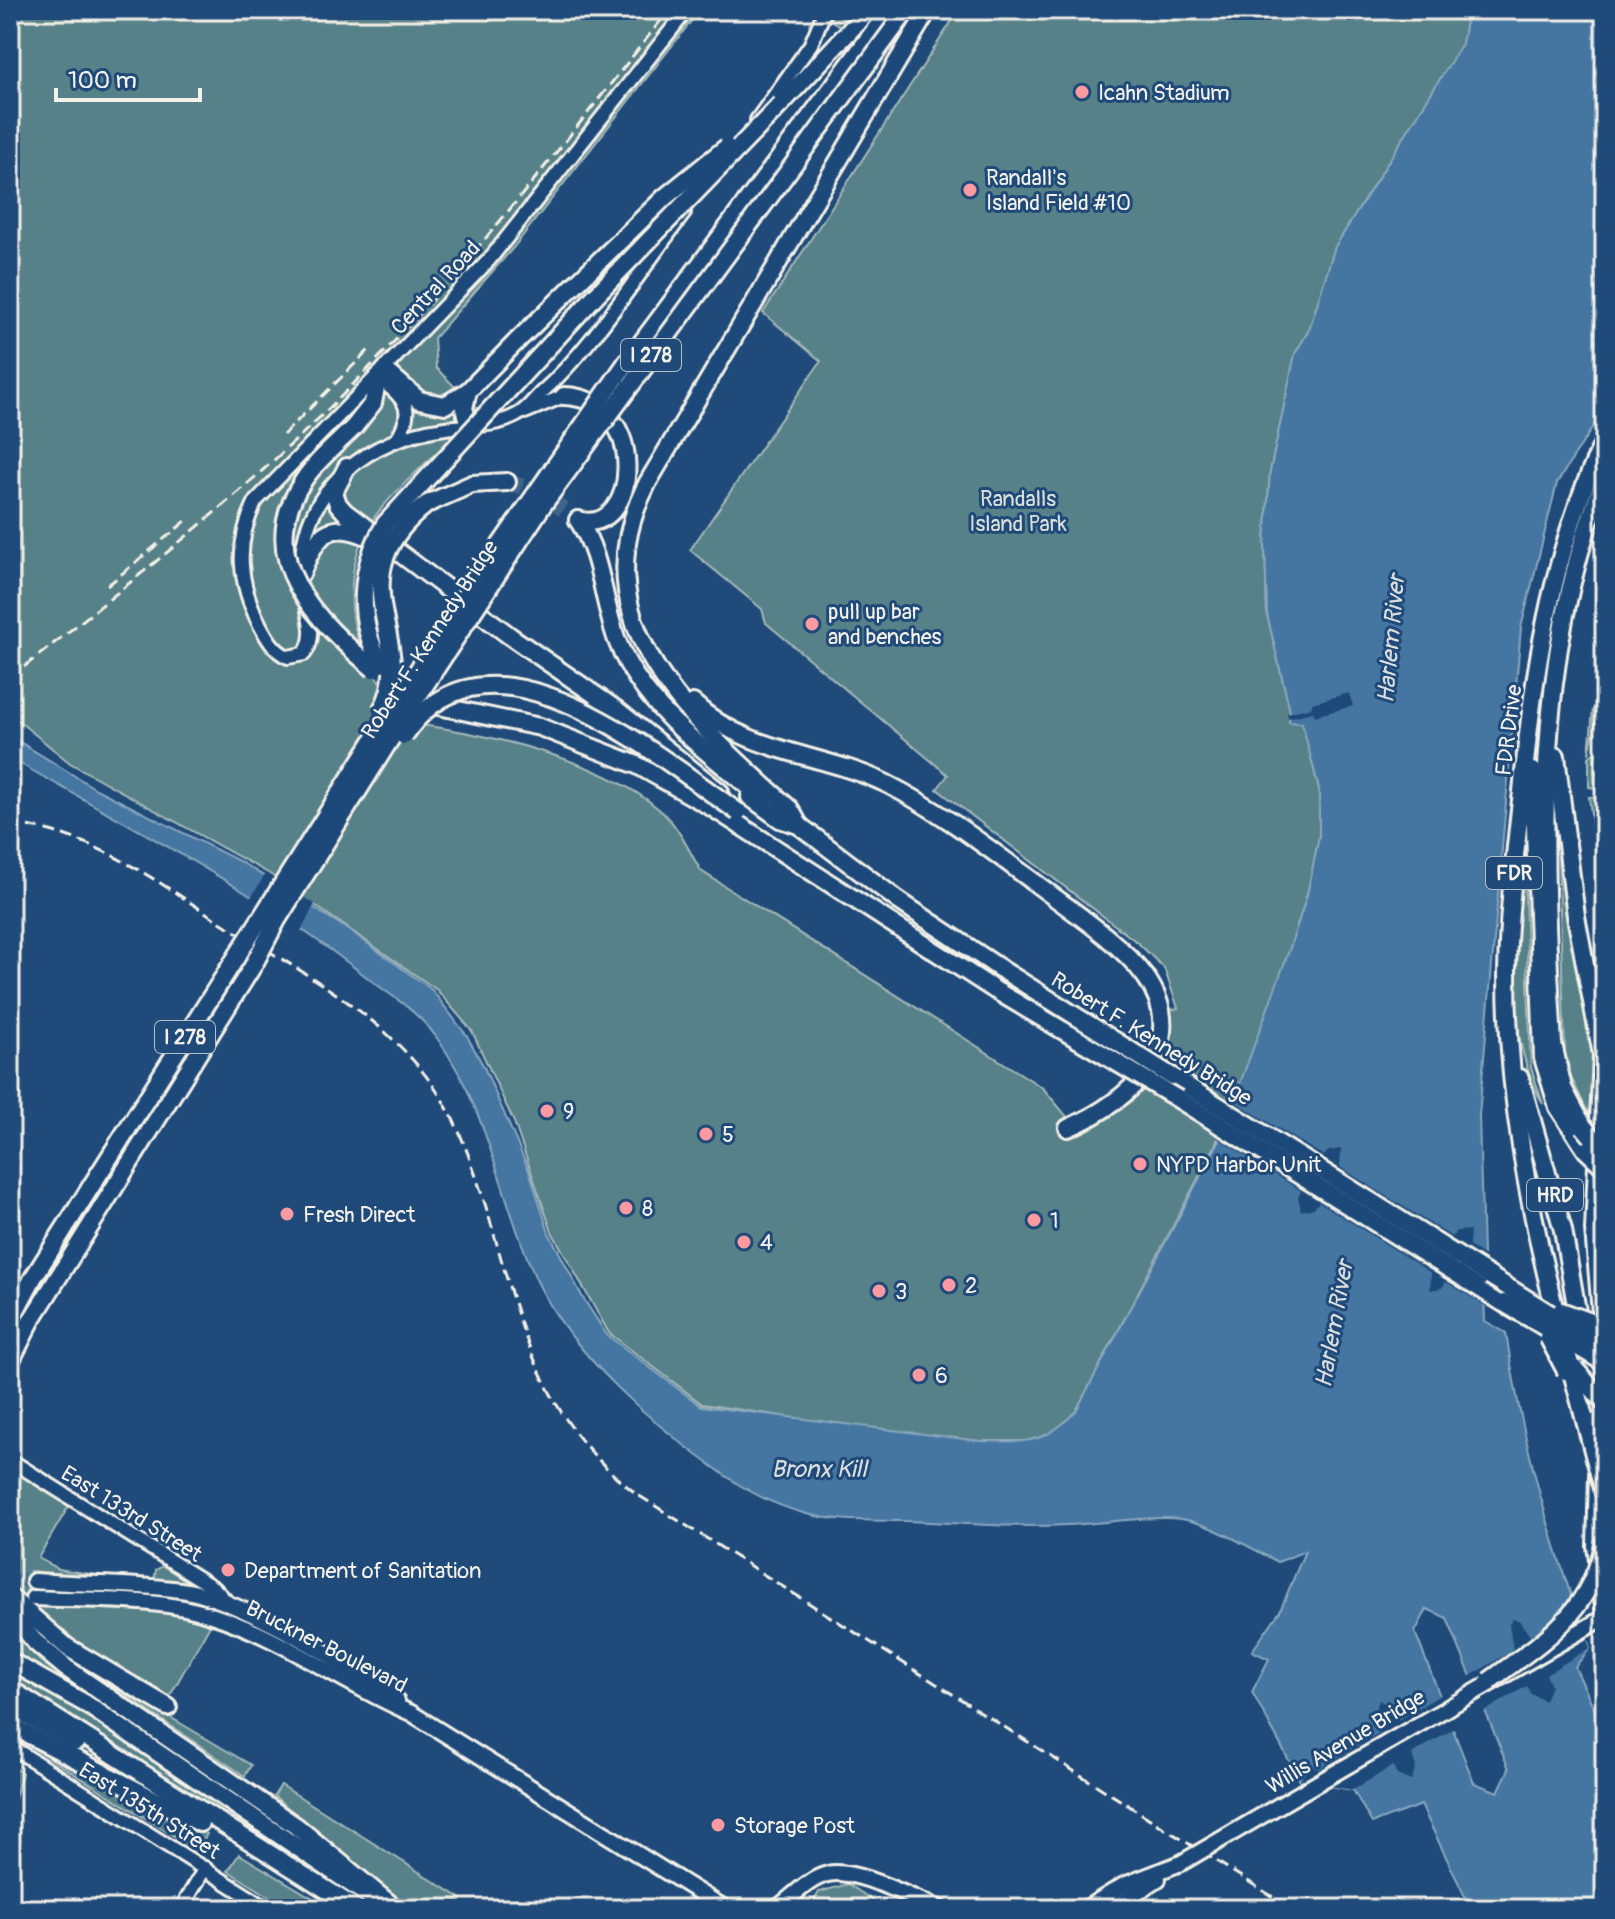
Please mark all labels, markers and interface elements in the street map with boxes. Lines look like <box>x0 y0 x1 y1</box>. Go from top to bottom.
scale bar <box>56 52 200 102</box>
text: 100 m <box>68 66 137 95</box>
place label: Icahn Stadium <box>1098 79 1230 107</box>
marker: Icahn Stadium <box>1073 83 1091 101</box>
place label: Randall's Island Field #10 <box>986 164 1131 217</box>
marker: Randall's Island Field #10 <box>961 181 979 199</box>
street label: Central Road <box>385 235 486 341</box>
road number: I 278 <box>621 339 681 371</box>
park label: Randalls Island Park <box>969 485 1067 538</box>
street label: Robert F. Kennedy Bridge <box>355 535 505 744</box>
water label: Harlem River <box>1371 570 1412 704</box>
place label: pull up bar and benches <box>828 598 942 651</box>
marker: pull up bar and benches <box>803 615 821 633</box>
street label: FDR Drive <box>1490 683 1528 777</box>
road number: FDR <box>1486 857 1542 889</box>
street label: Robert F. Kennedy Bridge <box>1046 966 1257 1112</box>
road number: I 278 <box>155 1021 215 1053</box>
place label: 9 <box>563 1098 574 1126</box>
marker: 9 <box>538 1102 556 1120</box>
place label: 5 <box>722 1121 734 1149</box>
marker: 5 <box>697 1125 715 1143</box>
place label: NYPD Harbor Unit <box>1156 1151 1322 1179</box>
marker: NYPD Harbor Unit <box>1131 1155 1149 1173</box>
road number: HRD <box>1527 1179 1583 1211</box>
place label: 8 <box>642 1195 653 1223</box>
marker: 8 <box>617 1199 635 1217</box>
place label: Fresh Direct <box>303 1201 416 1229</box>
marker: Fresh Direct <box>278 1205 296 1223</box>
place label: 1 <box>1050 1207 1059 1235</box>
marker: 1 <box>1025 1211 1043 1229</box>
place label: 4 <box>760 1229 773 1257</box>
marker: 4 <box>735 1233 753 1251</box>
water label: Harlem River <box>1309 1255 1361 1390</box>
place label: 2 <box>965 1272 977 1300</box>
marker: 2 <box>940 1276 958 1294</box>
place label: 3 <box>895 1278 907 1306</box>
marker: 3 <box>870 1282 888 1300</box>
place label: 6 <box>935 1362 948 1390</box>
marker: 6 <box>910 1366 928 1384</box>
water label: Bronx Kill <box>771 1455 869 1484</box>
street label: East 133rd Street <box>56 1459 207 1568</box>
place label: Department of Sanitation <box>244 1557 481 1585</box>
marker: Department of Sanitation <box>219 1561 237 1579</box>
street label: Bruckner Boulevard <box>241 1594 412 1700</box>
street label: Willis Avenue Bridge <box>1261 1683 1430 1800</box>
street label: East 135th Street <box>74 1756 226 1866</box>
place label: Storage Post <box>734 1812 855 1840</box>
marker: Storage Post <box>709 1816 727 1834</box>

